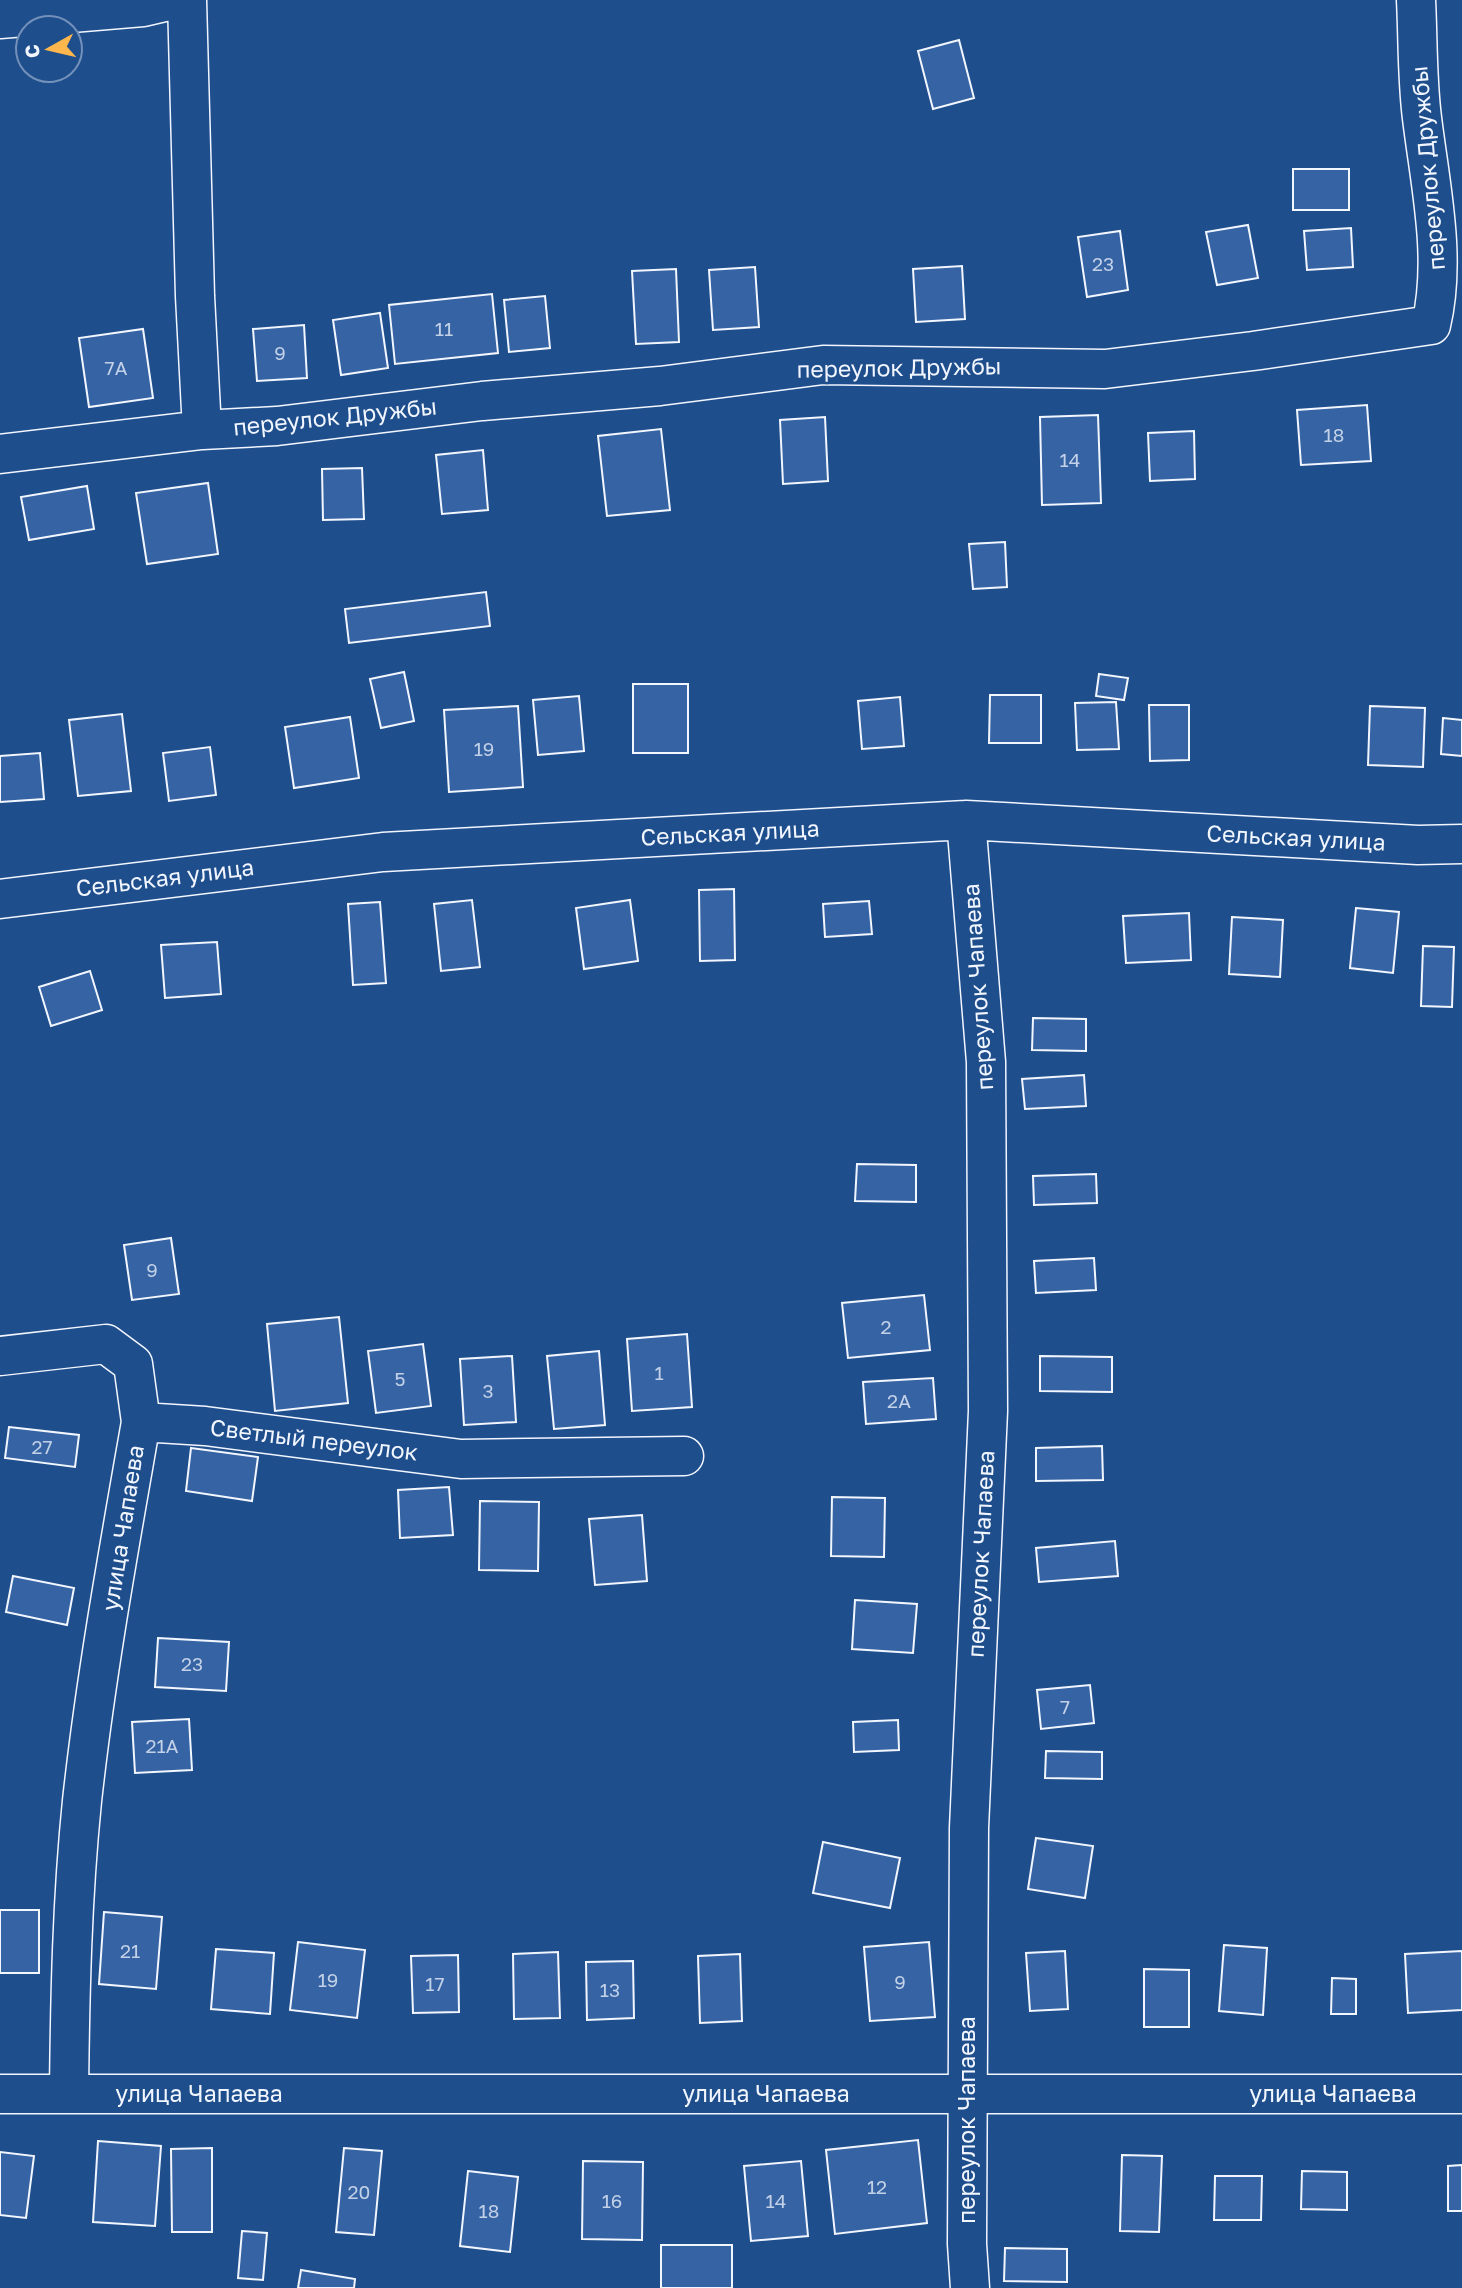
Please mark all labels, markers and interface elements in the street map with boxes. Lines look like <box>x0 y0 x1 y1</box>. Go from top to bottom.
north arrow <box>14 14 84 84</box>
text: С <box>19 43 44 60</box>
street label: переулок Дружбы <box>1404 65 1450 271</box>
house number: 23 <box>1092 252 1114 275</box>
house number: 11 <box>435 317 453 340</box>
house number: 9 <box>274 341 286 364</box>
street label: переулок Дружбы <box>796 351 1002 383</box>
house number: 7А <box>105 356 128 379</box>
street label: переулок Дружбы <box>231 391 438 441</box>
house number: 18 <box>1324 423 1344 446</box>
house number: 14 <box>1060 448 1080 471</box>
house number: 19 <box>474 737 494 760</box>
street label: Сельская улица <box>640 813 820 851</box>
street label: Сельская улица <box>1206 818 1386 856</box>
street label: Сельская улица <box>74 852 256 902</box>
street label: переулок Чапаева <box>956 883 998 1091</box>
house number: 9 <box>146 1258 158 1281</box>
house number: 2 <box>880 1315 892 1338</box>
house number: 1 <box>654 1361 664 1384</box>
house number: 5 <box>394 1367 406 1390</box>
house number: 3 <box>482 1379 494 1402</box>
house number: 2А <box>887 1389 911 1412</box>
street label: Светлый переулок <box>209 1412 420 1466</box>
house number: 27 <box>31 1435 53 1458</box>
street label: улица Чапаева <box>95 1443 149 1613</box>
street label: переулок Чапаева <box>961 1450 999 1658</box>
house number: 23 <box>181 1652 203 1675</box>
house number: 7 <box>1060 1695 1070 1718</box>
house number: 21А <box>146 1734 179 1757</box>
house number: 21 <box>120 1939 140 1962</box>
house number: 19 <box>318 1968 338 1991</box>
house number: 9 <box>894 1970 906 1993</box>
house number: 17 <box>425 1972 445 1995</box>
house number: 13 <box>600 1978 620 2001</box>
street label: переулок Чапаева <box>952 2016 980 2224</box>
street label: улица Чапаева <box>115 2079 283 2107</box>
street label: улица Чапаева <box>682 2079 850 2107</box>
street label: улица Чапаева <box>1249 2079 1417 2107</box>
house number: 12 <box>867 2175 887 2198</box>
house number: 20 <box>348 2180 370 2203</box>
house number: 16 <box>602 2189 622 2212</box>
house number: 14 <box>766 2189 786 2212</box>
house number: 18 <box>479 2199 499 2222</box>

